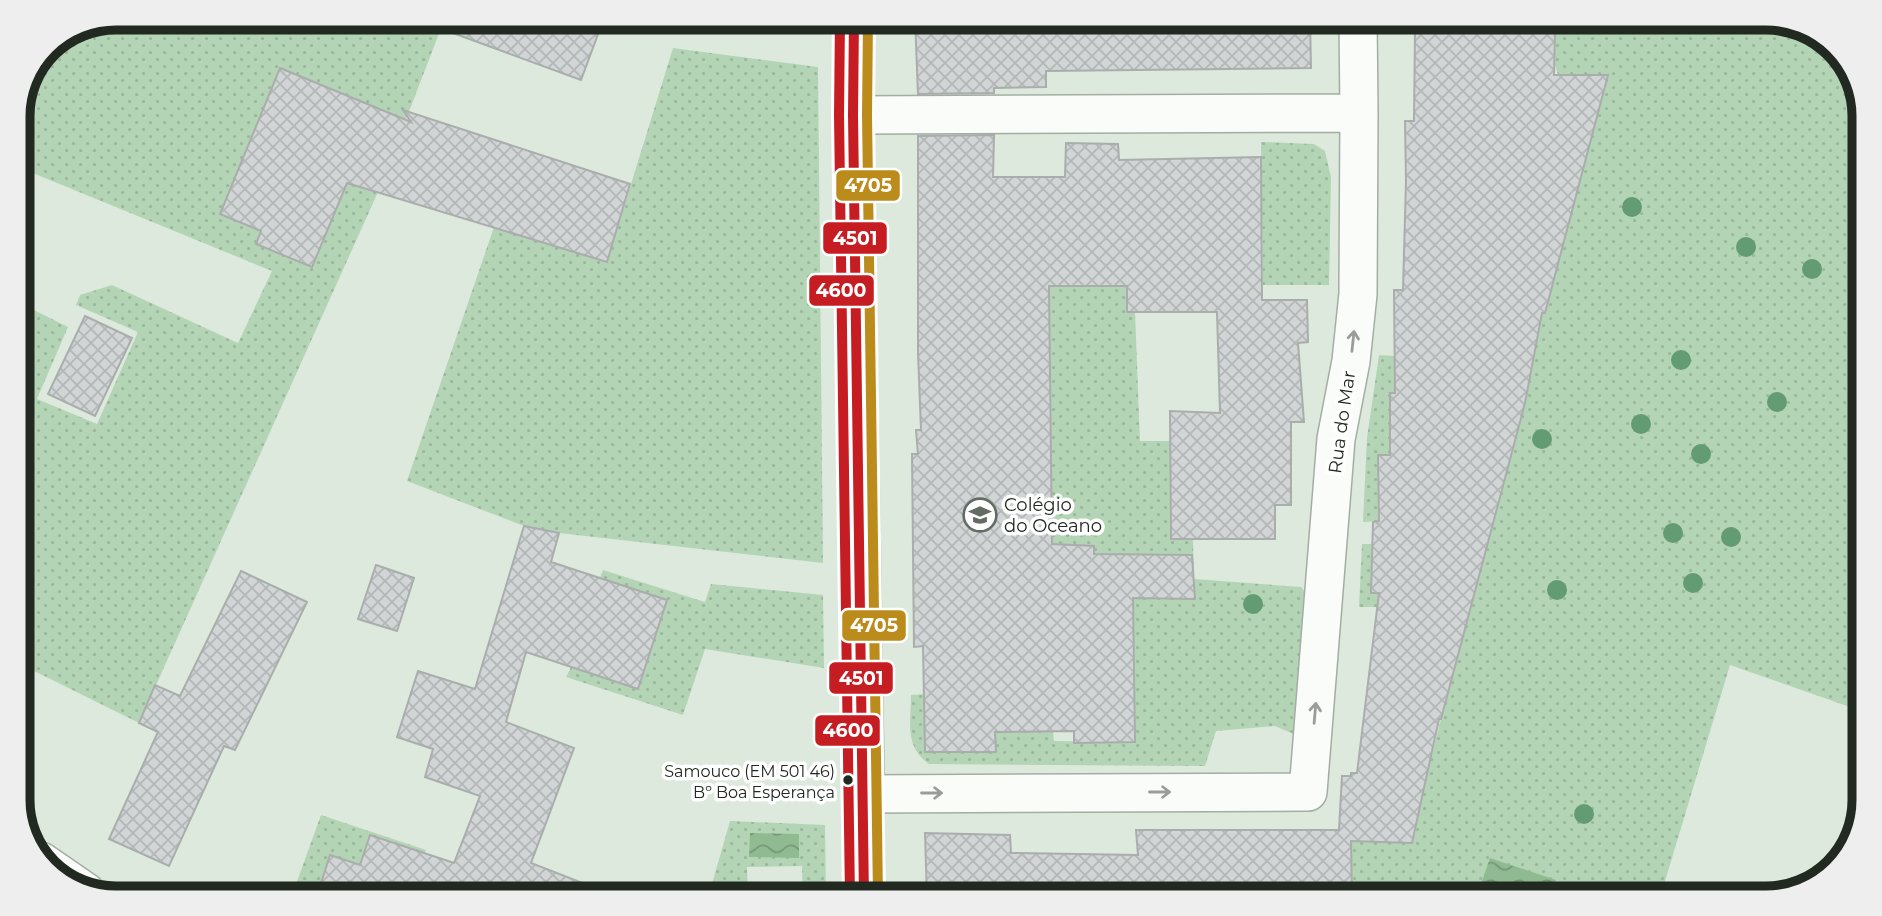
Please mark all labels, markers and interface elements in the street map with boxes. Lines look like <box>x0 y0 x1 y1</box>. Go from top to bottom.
line badge: 4705 <box>835 169 901 202</box>
text: 4705 <box>844 174 892 197</box>
line badge: 4501 <box>822 221 888 255</box>
text: 4501 <box>833 227 877 250</box>
line badge: 4600 <box>808 274 875 307</box>
text: 4600 <box>816 279 867 302</box>
one-way arrow <box>1346 330 1359 352</box>
street label: Rua do Mar <box>1324 369 1360 475</box>
place label: Colégio do Oceano <box>1004 494 1102 537</box>
school or university icon: Colégio do Oceano <box>961 496 999 534</box>
line badge: 4705 <box>841 609 907 642</box>
text: 4705 <box>850 614 898 637</box>
line badge: 4501 <box>828 661 894 695</box>
text: 4501 <box>839 667 883 690</box>
one-way arrow <box>1309 702 1322 725</box>
line badge: 4600 <box>814 714 881 747</box>
text: 4600 <box>823 719 874 742</box>
place label: Samouco (EM 501 46) Bº Boa Esperança <box>664 762 835 802</box>
marker: Samouco (EM 501 46) Bº Boa Esperança <box>841 773 855 787</box>
one-way arrow <box>1148 785 1171 799</box>
one-way arrow <box>921 786 944 800</box>

